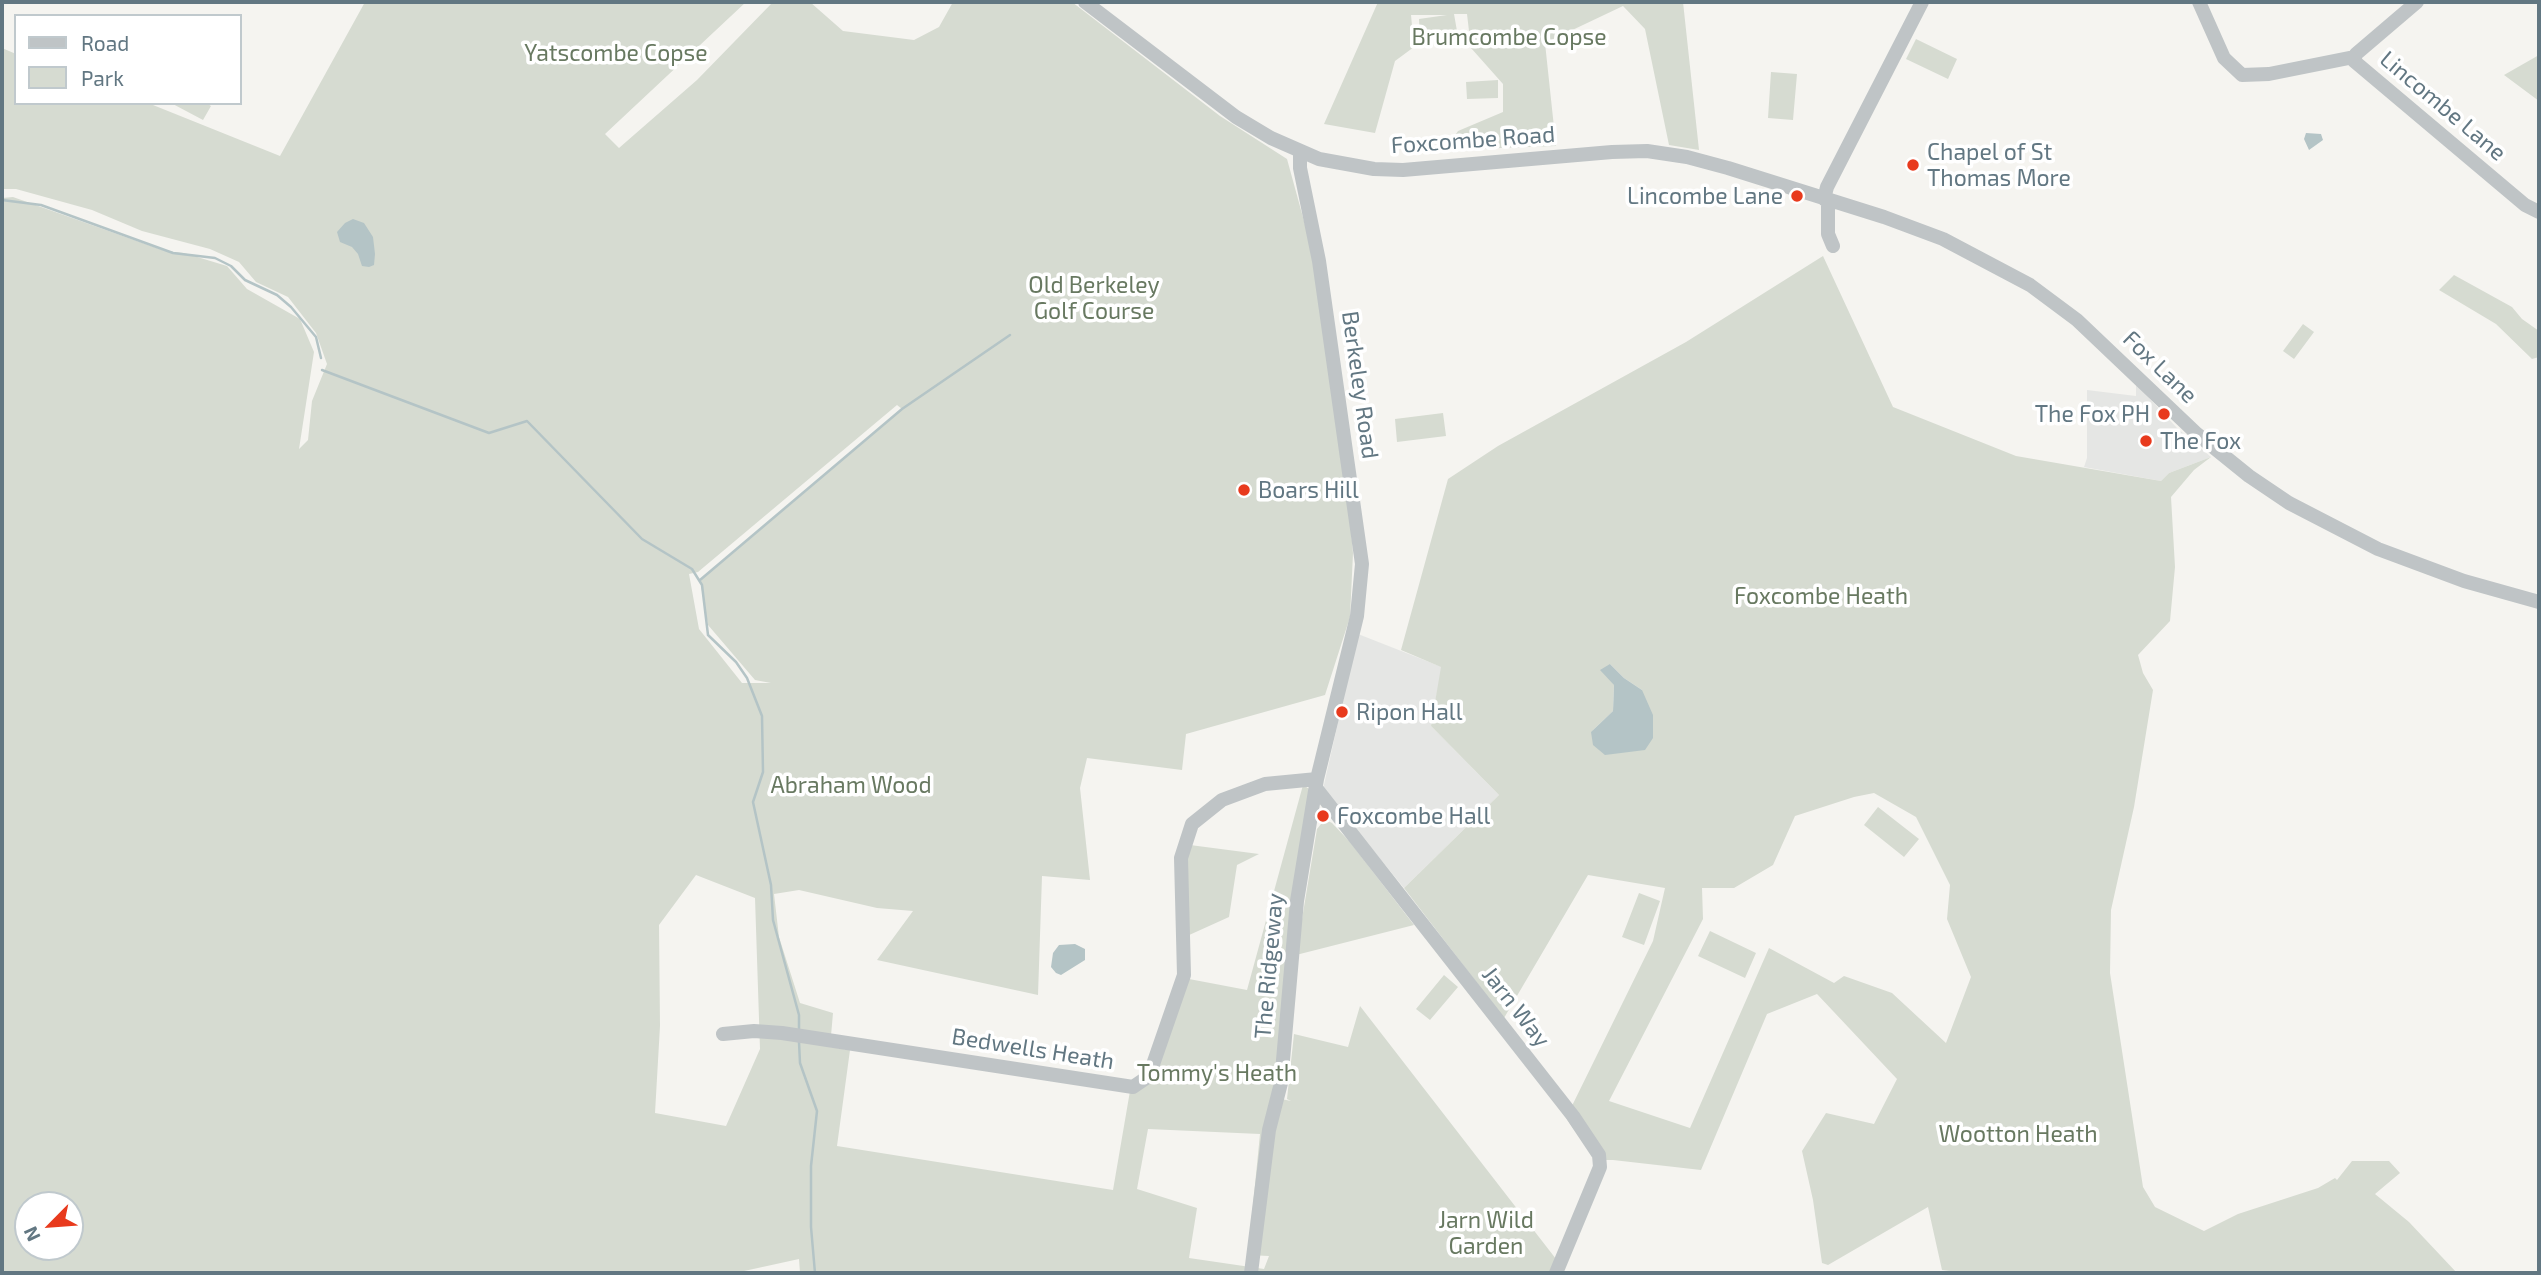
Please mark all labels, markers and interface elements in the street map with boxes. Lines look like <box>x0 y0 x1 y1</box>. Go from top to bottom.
legend <box>14 14 242 105</box>
park label: Brumcombe Copse <box>1411 23 1607 51</box>
text: Road <box>81 30 129 55</box>
park label: Yatscombe Copse <box>524 39 708 67</box>
street label: Lincombe Lane <box>2374 45 2512 167</box>
text: Park <box>81 65 124 90</box>
street label: Foxcombe Road <box>1390 120 1556 160</box>
place label: Chapel of St Thomas More <box>1927 138 2071 192</box>
marker: Chapel of St Thomas More <box>1905 157 1921 173</box>
place label: Lincombe Lane <box>1627 182 1783 210</box>
marker: Lincombe Lane <box>1789 188 1805 204</box>
park label: Old Berkeley Golf Course <box>1028 271 1160 325</box>
street label: Berkeley Road <box>1336 309 1384 461</box>
street label: Fox Lane <box>2117 325 2203 409</box>
place label: The Fox PH <box>2035 400 2150 428</box>
marker: The Fox PH <box>2156 406 2172 422</box>
place label: The Fox <box>2160 427 2241 455</box>
marker: The Fox <box>2138 433 2154 449</box>
place label: Boars Hill <box>1258 476 1359 504</box>
marker: Boars Hill <box>1236 482 1252 498</box>
park label: Foxcombe Heath <box>1734 582 1908 610</box>
place label: Ripon Hall <box>1356 698 1462 726</box>
marker: Ripon Hall <box>1334 704 1350 720</box>
park label: Abraham Wood <box>770 771 932 799</box>
place label: Foxcombe Hall <box>1337 802 1490 830</box>
marker: Foxcombe Hall <box>1315 808 1331 824</box>
street label: The Ridgeway <box>1249 892 1289 1040</box>
street label: Jarn Way <box>1476 961 1556 1053</box>
street label: Bedwells Heath <box>950 1023 1116 1075</box>
park label: Tommy's Heath <box>1137 1059 1297 1087</box>
park label: Wootton Heath <box>1938 1120 2098 1148</box>
north arrow <box>14 1191 84 1261</box>
park label: Jarn Wild Garden <box>1438 1206 1534 1260</box>
text: N <box>18 1223 45 1245</box>

